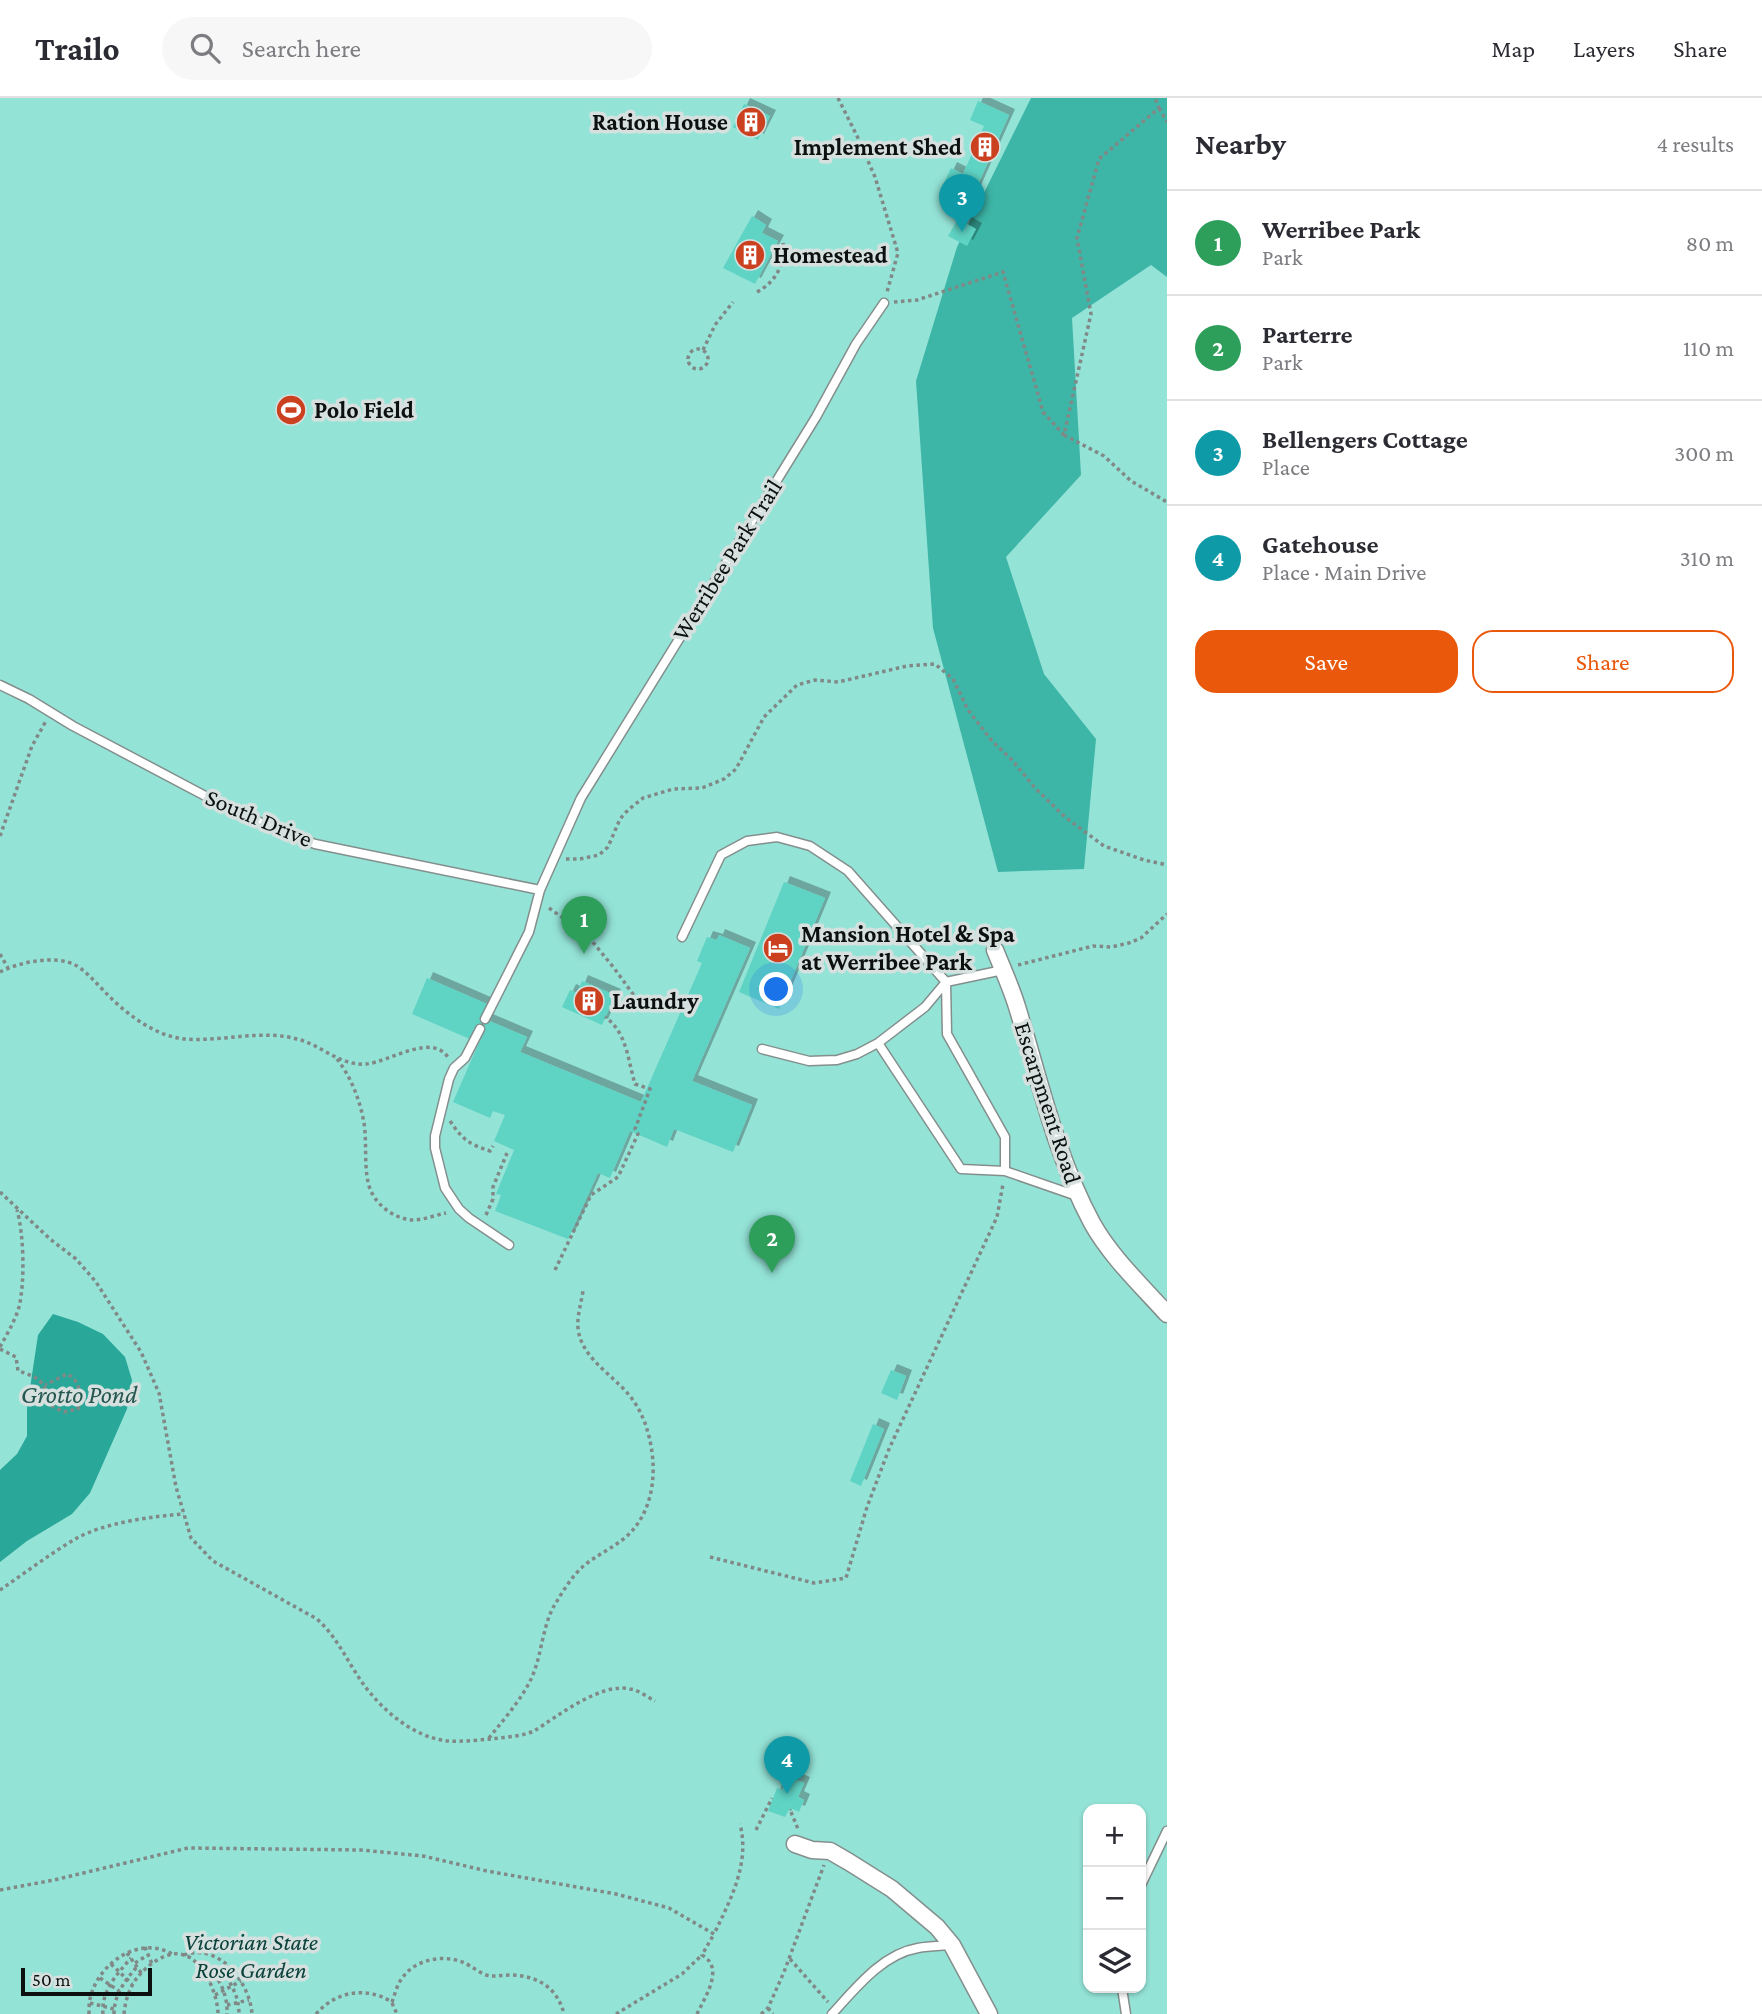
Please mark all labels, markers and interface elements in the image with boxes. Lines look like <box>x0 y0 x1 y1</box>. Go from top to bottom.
search box <box>162 17 652 80</box>
icon: search <box>186 29 224 67</box>
text: Trailo <box>35 30 120 67</box>
text: Search here <box>242 34 361 63</box>
text: Map <box>1491 35 1535 62</box>
text: Layers <box>1573 35 1635 62</box>
text: Share <box>1673 35 1727 62</box>
building icon: Ration House <box>734 105 768 139</box>
place label: Ration House <box>592 108 728 135</box>
text: Nearby <box>1195 127 1286 160</box>
building icon: Implement Shed <box>968 130 1002 164</box>
text: 4 results <box>1656 131 1734 157</box>
place label: Implement Shed <box>794 133 962 160</box>
pin: 3 <box>939 174 985 232</box>
text: Werribee Park <box>1262 215 1420 244</box>
text: 1 <box>1214 230 1222 256</box>
text: 80 m <box>1686 230 1734 256</box>
building icon: Homestead <box>733 238 767 272</box>
place label: Homestead <box>773 241 888 268</box>
text: Park <box>1262 244 1303 270</box>
text: Parterre <box>1262 320 1353 349</box>
text: 2 <box>1212 335 1224 361</box>
text: 110 m <box>1683 335 1734 361</box>
text: Park <box>1262 349 1303 375</box>
sports icon: Polo Field <box>274 393 308 427</box>
place label: Polo Field <box>314 396 414 423</box>
text: Bellengers Cottage <box>1262 425 1468 454</box>
text: 3 <box>1212 440 1224 466</box>
text: 300 m <box>1674 440 1734 466</box>
text: Place <box>1262 454 1310 480</box>
street label: Werribee Park Trail <box>666 474 787 645</box>
text: Gatehouse <box>1262 530 1378 559</box>
text: 4 <box>1212 545 1224 571</box>
text: 310 m <box>1680 545 1734 571</box>
text: Place · Main Drive <box>1262 559 1426 585</box>
button: Save <box>1195 630 1458 693</box>
button: Share <box>1472 630 1734 693</box>
street label: South Drive <box>202 783 317 852</box>
pin: 1 <box>561 896 607 954</box>
place label: Mansion Hotel & Spa at Werribee Park <box>801 920 1015 975</box>
hotel icon: Mansion Hotel & Spa at Werribee Park <box>761 931 795 965</box>
your location <box>759 972 793 1006</box>
building icon: Laundry <box>572 984 606 1018</box>
place label: Laundry <box>612 987 699 1014</box>
street label: Escarpment Road <box>1010 1019 1087 1187</box>
pin: 2 <box>749 1215 795 1273</box>
water label: Grotto Pond <box>21 1380 138 1409</box>
pin: 4 <box>764 1736 810 1794</box>
map controls <box>1083 1804 1146 1993</box>
button: + <box>1083 1804 1146 1867</box>
button: − <box>1083 1867 1146 1930</box>
park label: Victorian State Rose Garden <box>184 1928 318 1983</box>
button: layers <box>1083 1930 1146 1993</box>
scale bar <box>21 1965 152 1997</box>
text: 50 m <box>32 1969 71 1990</box>

